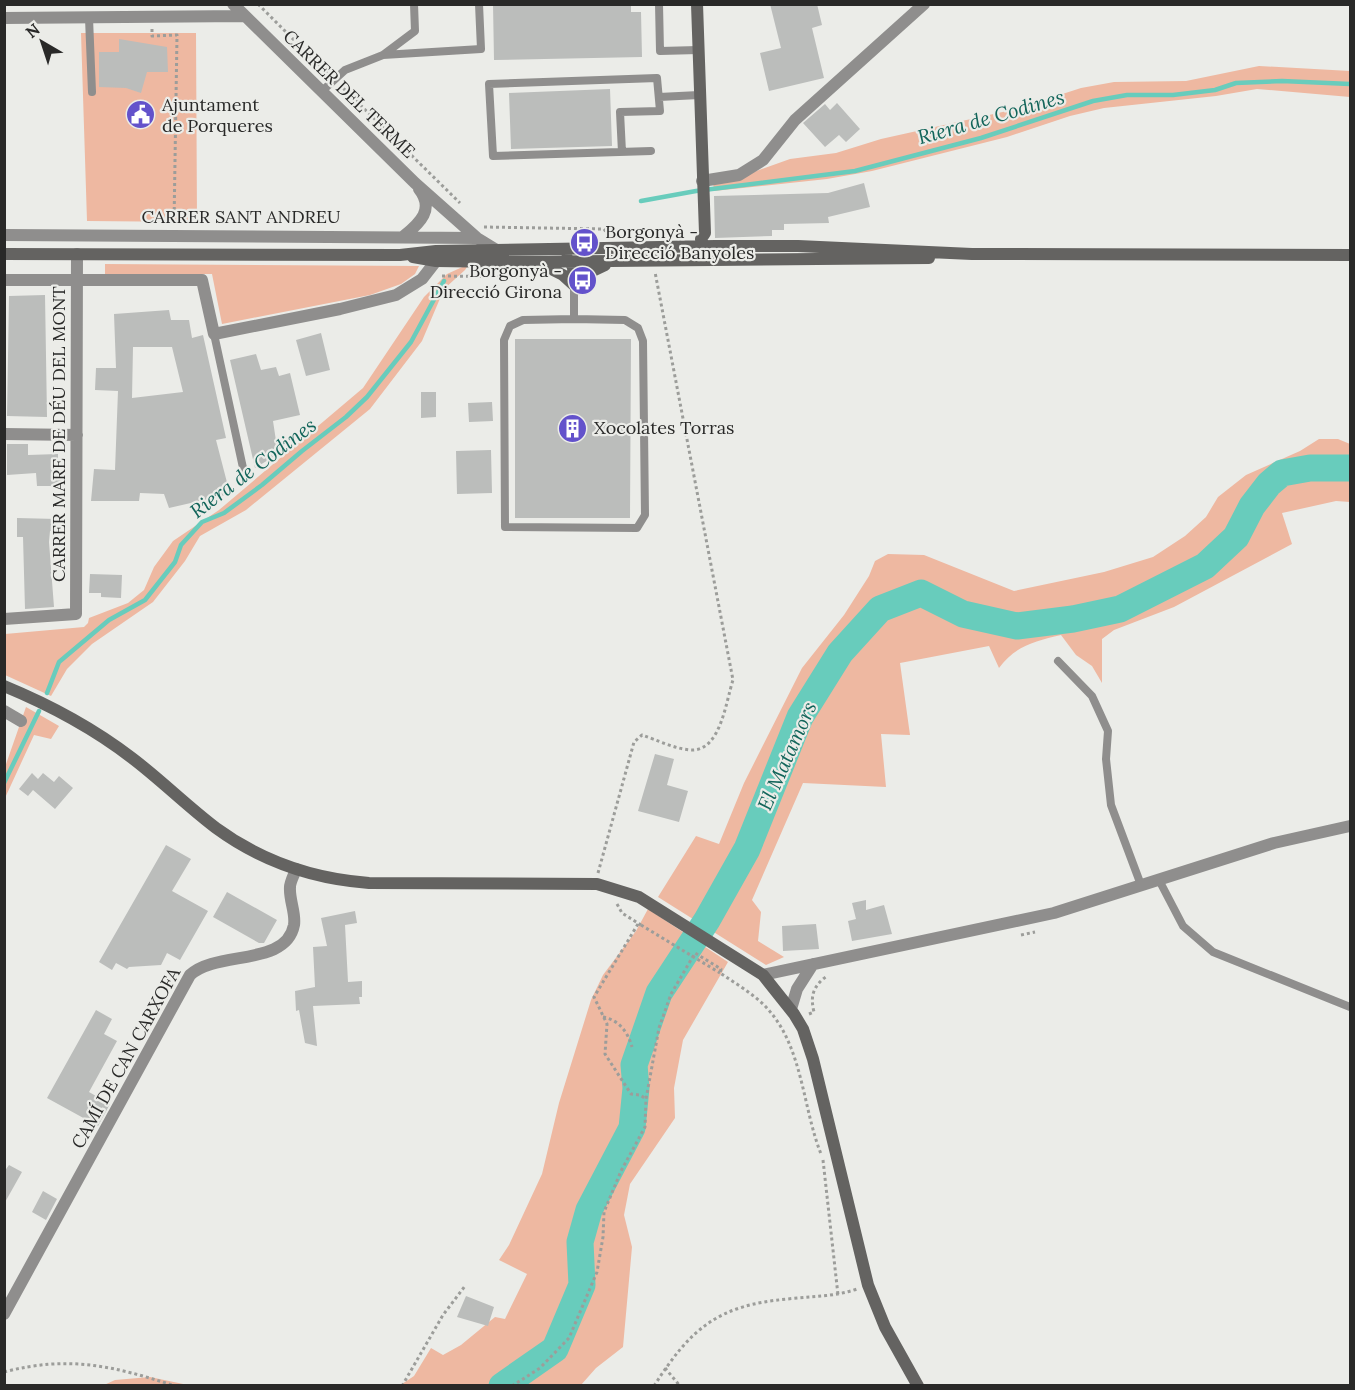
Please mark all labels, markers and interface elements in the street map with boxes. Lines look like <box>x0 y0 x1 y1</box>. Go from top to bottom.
north arrow <box>12 12 72 72</box>
text: N <box>21 19 44 42</box>
street label: CARRER DEL TERME <box>278 25 420 163</box>
water label: Riera de Codines <box>915 84 1067 149</box>
place label: Ajuntament de Porqueres <box>161 93 273 137</box>
public building icon: Ajuntament de Porqueres <box>125 99 157 131</box>
street label: CARRER SANT ANDREU <box>141 205 341 228</box>
place label: Borgonyà - Direcció Banyoles <box>605 220 754 264</box>
bus stop icon: Borgonyà - Direcció Banyoles <box>568 226 600 258</box>
place label: Borgonyà - Direcció Girona <box>430 259 562 303</box>
bus stop icon: Borgonyà - Direcció Girona <box>567 265 599 297</box>
street label: CARRER MARE DE DÉU DEL MONT <box>47 286 70 582</box>
water label: Riera de Codines <box>185 412 321 523</box>
building icon: Xocolates Torras <box>557 412 589 444</box>
place label: Xocolates Torras <box>594 416 734 439</box>
water label: El Matamors <box>751 698 822 814</box>
street label: CAMÍ DE CAN CARXOFA <box>66 962 185 1152</box>

